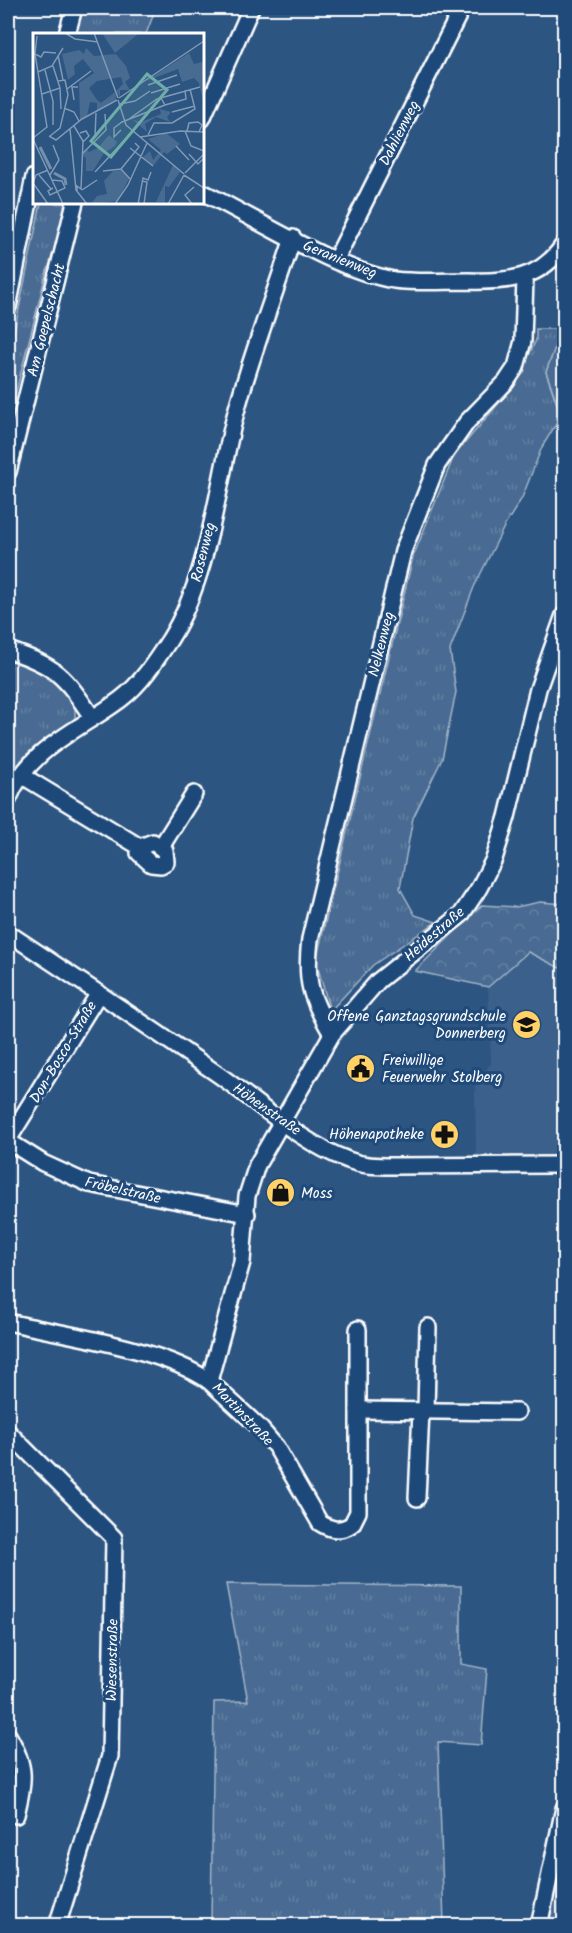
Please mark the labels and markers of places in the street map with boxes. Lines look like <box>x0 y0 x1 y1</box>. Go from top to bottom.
place label: Offene Ganztagsgrundschule Donnerberg <box>327 1005 506 1046</box>
school or university icon: Offene Ganztagsgrundschule Donnerberg <box>511 1009 543 1041</box>
place label: Freiwillige Feuerwehr Stolberg <box>382 1049 502 1090</box>
public building icon: Freiwillige Feuerwehr Stolberg <box>345 1053 377 1085</box>
pharmacy icon: Höhenapotheke <box>429 1118 461 1150</box>
place label: Höhenapotheke <box>329 1123 424 1147</box>
shop icon: Moss <box>264 1177 296 1209</box>
place label: Moss <box>301 1182 333 1206</box>

